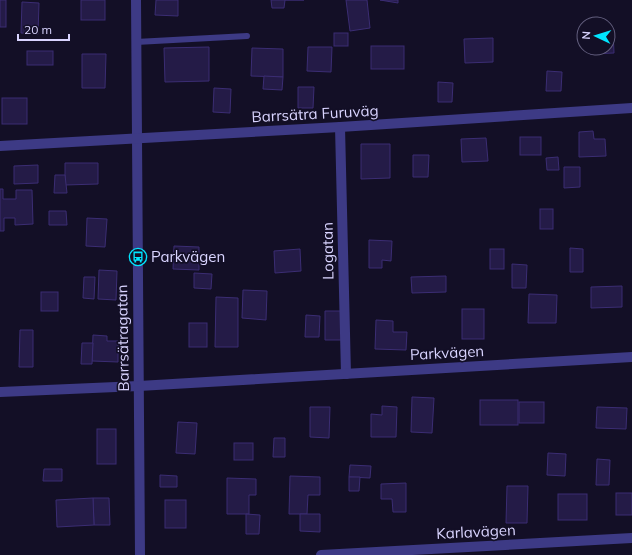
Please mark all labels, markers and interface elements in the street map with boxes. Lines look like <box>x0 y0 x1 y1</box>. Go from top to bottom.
scale bar <box>18 16 69 42</box>
north arrow <box>576 16 616 56</box>
text: 20 m <box>24 22 52 37</box>
text: N <box>579 31 593 40</box>
street label: Barrsätra Furuväg <box>251 101 379 126</box>
street label: Logatan <box>317 222 338 280</box>
bus stop icon: Parkvägen <box>128 247 148 267</box>
place label: Parkvägen <box>151 247 225 266</box>
street label: Barrsätragatan <box>112 284 133 392</box>
street label: Parkvägen <box>409 341 485 364</box>
street label: Karlavägen <box>436 520 516 543</box>

